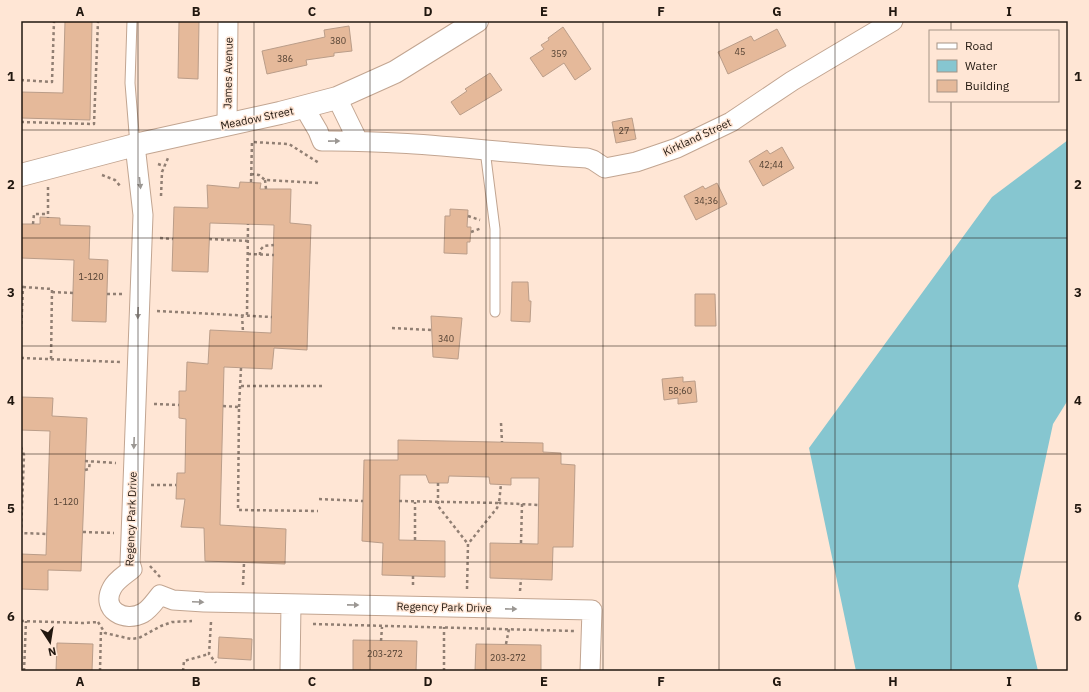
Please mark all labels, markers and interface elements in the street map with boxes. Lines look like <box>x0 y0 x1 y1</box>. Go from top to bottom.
text: A <box>76 3 85 20</box>
text: B <box>192 3 201 20</box>
text: C <box>308 3 317 20</box>
text: D <box>423 3 433 20</box>
text: E <box>540 3 548 20</box>
text: F <box>657 3 665 20</box>
text: G <box>772 3 782 20</box>
text: H <box>888 3 898 20</box>
text: I <box>1006 3 1012 20</box>
legend <box>929 30 1059 102</box>
house number: 380 <box>330 35 346 46</box>
street label: James Avenue <box>220 37 236 109</box>
text: Road <box>965 38 993 53</box>
house number: 45 <box>735 46 745 57</box>
house number: 359 <box>551 48 567 59</box>
house number: 386 <box>277 53 293 64</box>
text: Water <box>965 58 998 73</box>
text: 1 <box>7 68 15 85</box>
text: 1 <box>1074 68 1082 85</box>
text: Building <box>965 78 1010 93</box>
street label: Meadow Street <box>219 103 295 133</box>
street label: Kirkland Street <box>661 115 734 159</box>
house number: 27 <box>619 125 629 136</box>
one-way arrow <box>328 138 341 144</box>
house number: 42;44 <box>759 159 783 170</box>
text: 2 <box>7 176 15 193</box>
text: 2 <box>1074 176 1082 193</box>
one-way arrow <box>136 177 143 189</box>
house number: 34;36 <box>694 195 718 206</box>
house number: 1-120 <box>78 271 104 282</box>
text: 3 <box>7 284 15 301</box>
text: 3 <box>1074 284 1082 301</box>
one-way arrow <box>135 307 142 319</box>
house number: 340 <box>438 333 454 344</box>
house number: 58;60 <box>668 385 692 396</box>
text: 4 <box>7 392 15 409</box>
text: 4 <box>1074 392 1082 409</box>
one-way arrow <box>131 437 137 450</box>
street label: Regency Park Drive <box>122 471 140 567</box>
house number: 1-120 <box>53 496 79 507</box>
text: 5 <box>7 500 15 517</box>
text: 5 <box>1074 500 1082 517</box>
one-way arrow <box>192 599 205 605</box>
street label: Regency Park Drive <box>396 599 492 615</box>
one-way arrow <box>347 602 359 609</box>
one-way arrow <box>505 606 518 612</box>
text: 6 <box>7 608 15 625</box>
text: 6 <box>1074 608 1082 625</box>
north arrow <box>30 622 70 662</box>
text: N <box>47 644 57 659</box>
house number: 203-272 <box>367 648 403 659</box>
house number: 203-272 <box>490 652 526 663</box>
text: A <box>76 673 85 690</box>
text: B <box>192 673 201 690</box>
text: C <box>308 673 317 690</box>
text: D <box>423 673 433 690</box>
text: E <box>540 673 548 690</box>
text: F <box>657 673 665 690</box>
text: G <box>772 673 782 690</box>
text: H <box>888 673 898 690</box>
text: I <box>1006 673 1012 690</box>

